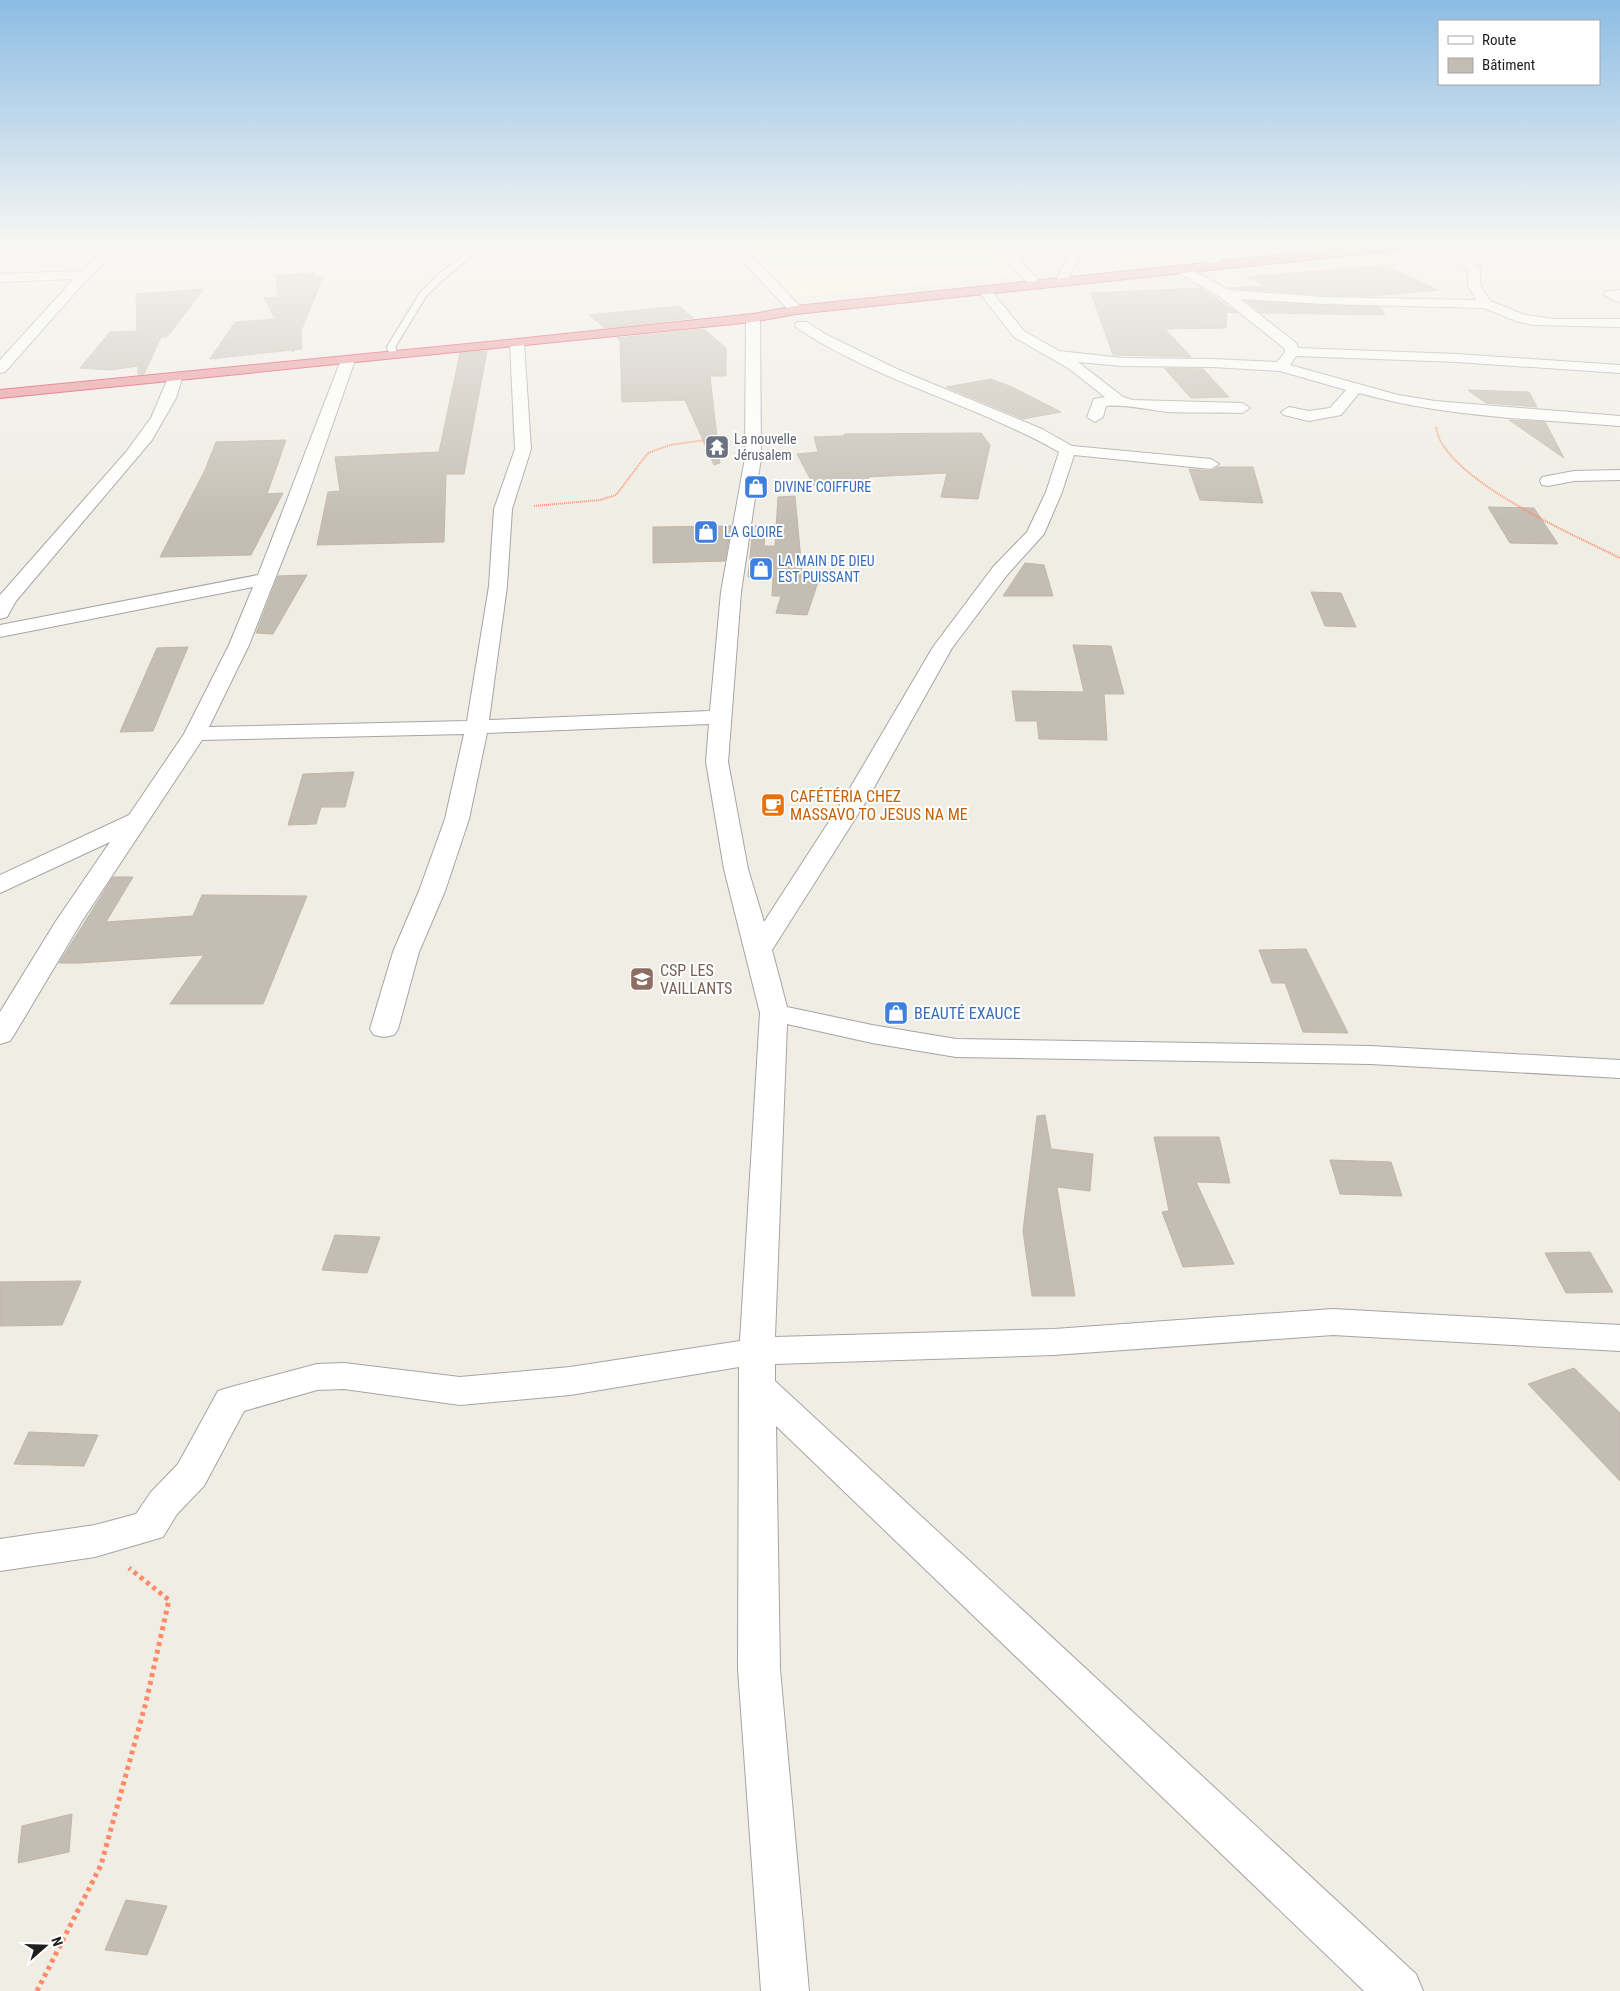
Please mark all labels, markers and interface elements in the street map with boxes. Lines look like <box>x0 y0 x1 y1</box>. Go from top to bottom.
legend <box>1438 20 1600 85</box>
text: Route <box>1482 31 1516 49</box>
text: Bâtiment <box>1482 56 1535 74</box>
place label: La nouvelle Jérusalem <box>734 431 797 463</box>
temple icon: La nouvelle Jérusalem <box>704 434 730 460</box>
shop icon: DIVINE COIFFURE <box>743 474 769 500</box>
place label: DIVINE COIFFURE <box>774 479 871 495</box>
shop icon: LA GLOIRE <box>693 519 719 545</box>
place label: LA GLOIRE <box>724 524 783 540</box>
place label: LA MAIN DE DIEU EST PUISSANT <box>778 553 875 585</box>
shop icon: LA MAIN DE DIEU EST PUISSANT <box>748 556 774 582</box>
place label: CAFÉTÉRIA CHEZ MASSAVO TO JESUS NA ME <box>790 787 968 824</box>
cafe icon: CAFÉTÉRIA CHEZ MASSAVO TO JESUS NA ME <box>760 792 786 818</box>
place label: CSP LES VAILLANTS <box>660 961 732 998</box>
school or university icon: CSP LES VAILLANTS <box>629 966 655 992</box>
shop icon: BEAUTÉ EXAUCE <box>883 1000 909 1026</box>
place label: BEAUTÉ EXAUCE <box>914 1004 1021 1023</box>
north arrow <box>20 1921 70 1971</box>
text: N <box>48 1935 66 1948</box>

